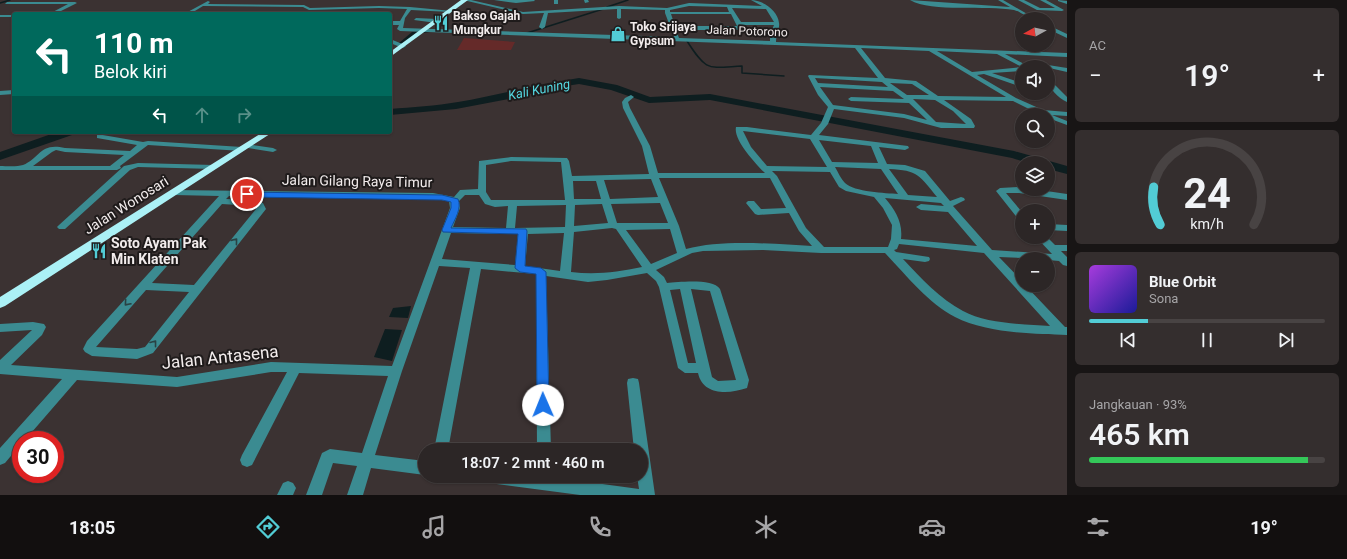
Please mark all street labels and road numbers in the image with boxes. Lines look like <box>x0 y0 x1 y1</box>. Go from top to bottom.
street label: Jalan Potorono <box>706 23 788 39</box>
street label: Jalan Gilang Raya Timur <box>282 172 433 190</box>
street label: Jalan Wonosari <box>81 173 171 237</box>
street label: Jalan Antasena <box>161 341 279 373</box>

